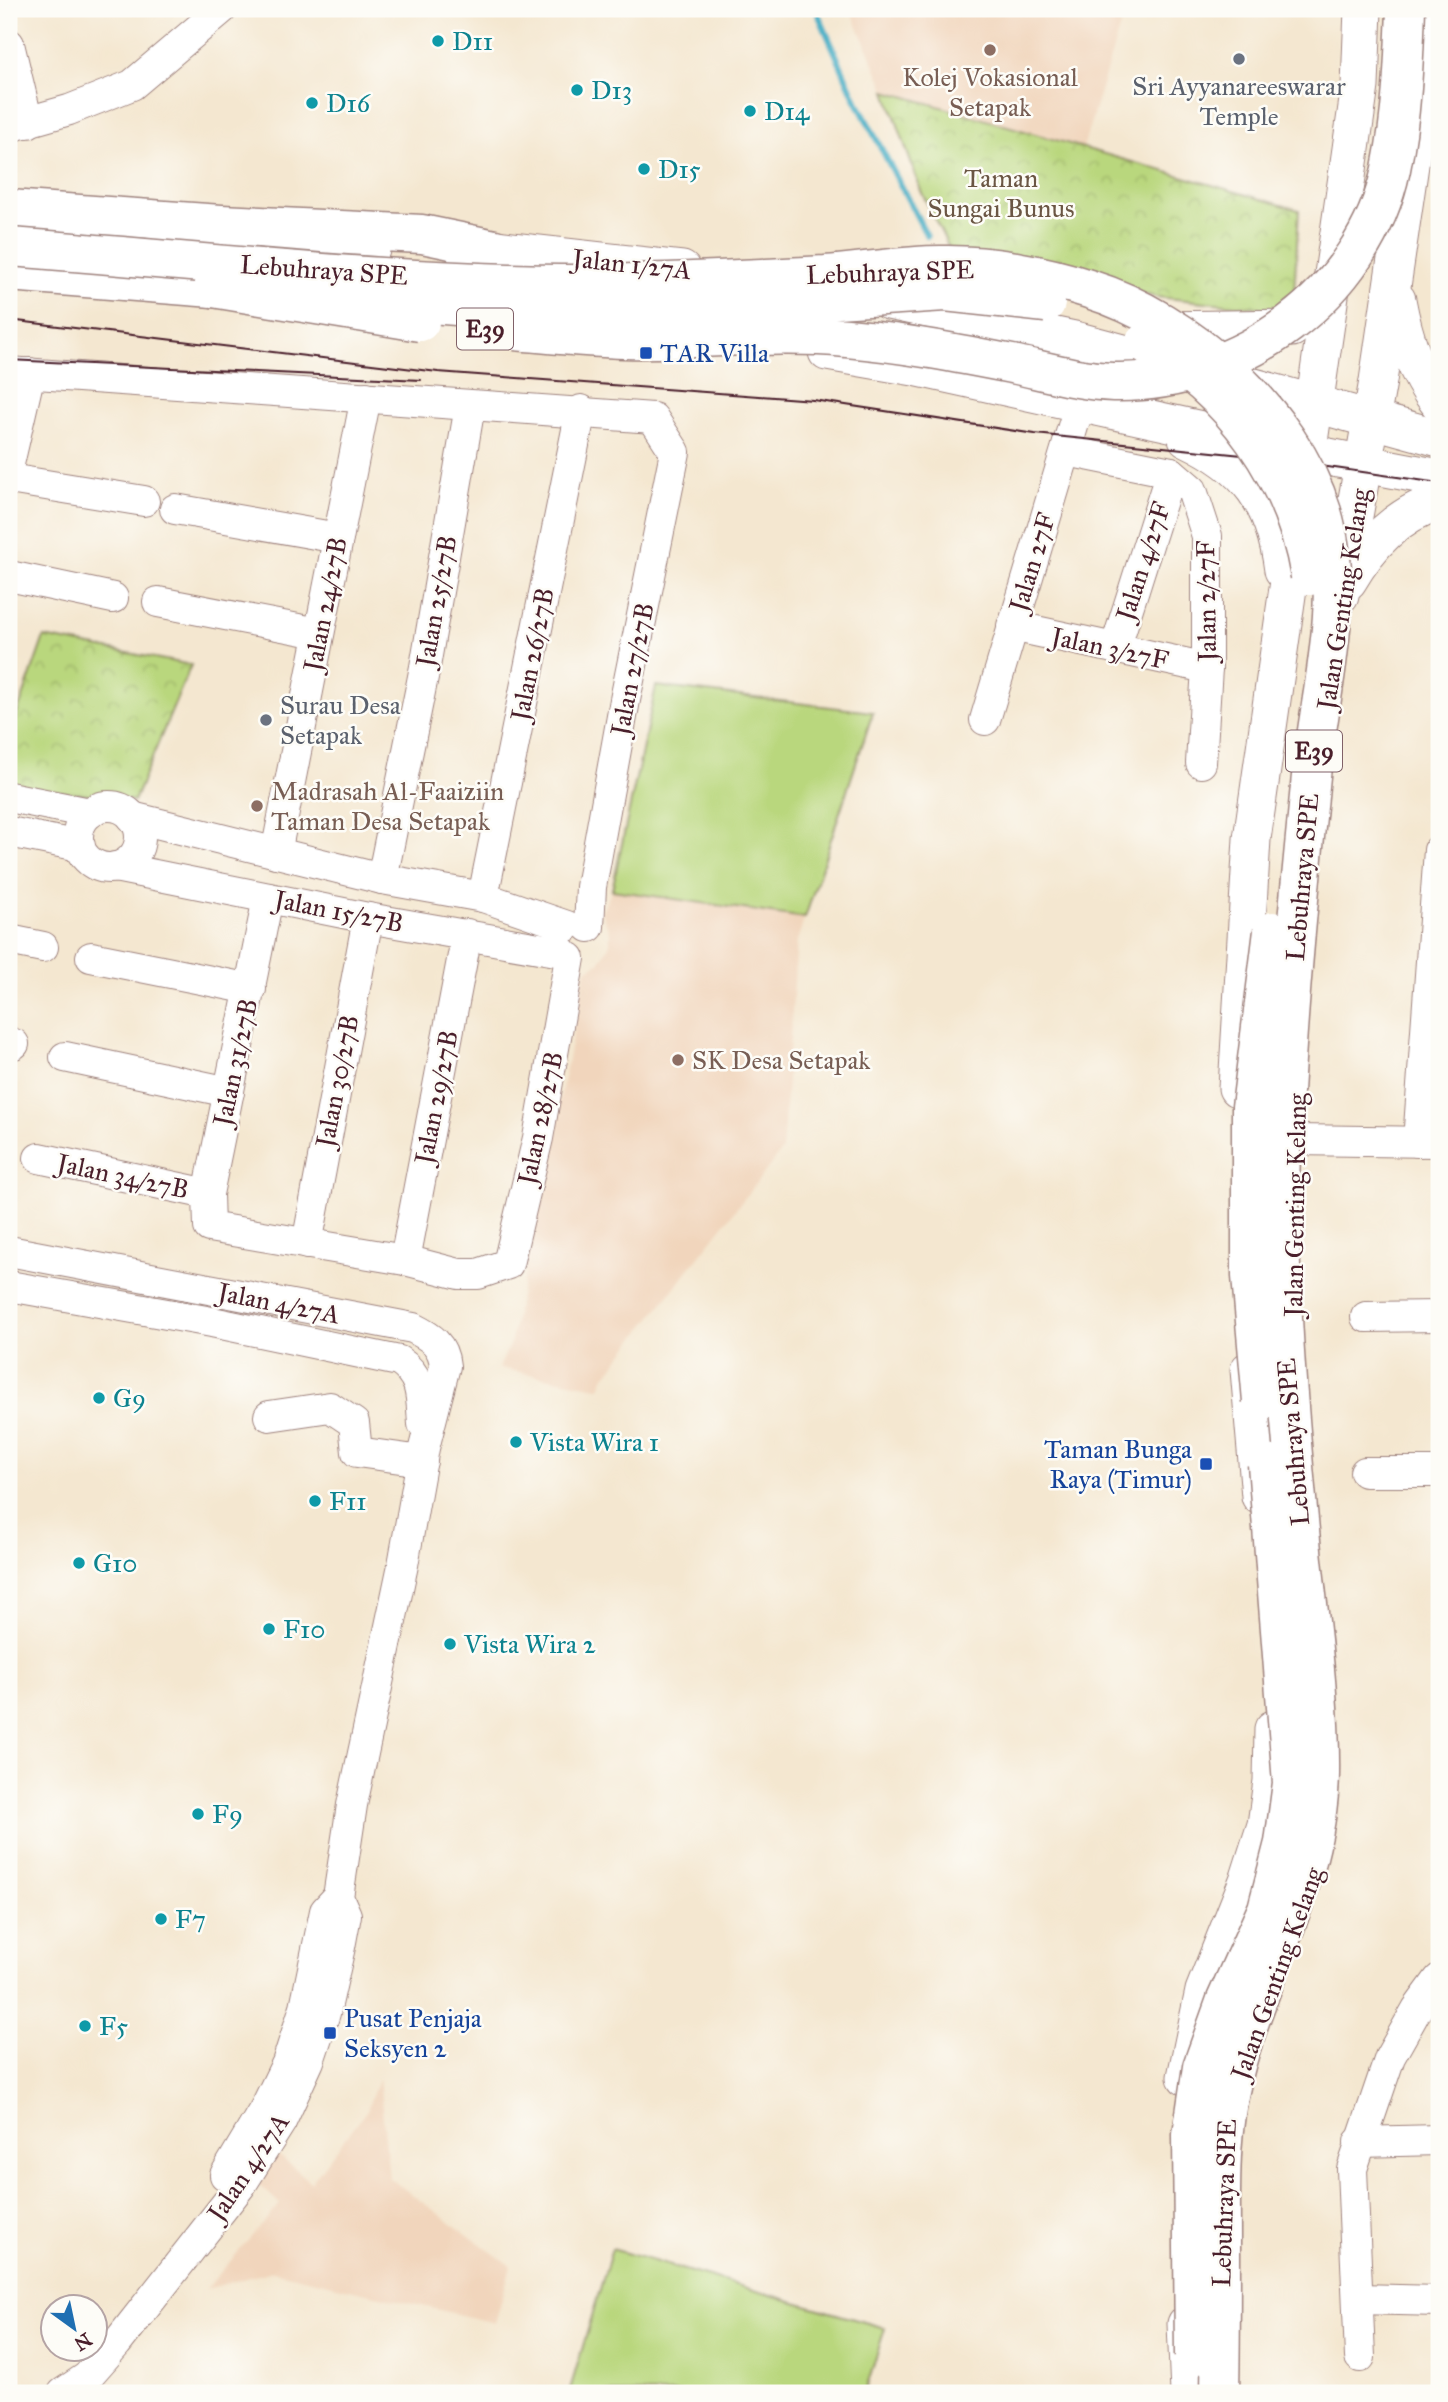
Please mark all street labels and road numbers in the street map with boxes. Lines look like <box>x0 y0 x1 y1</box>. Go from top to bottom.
street label: Jalan 1/27A <box>568 242 693 286</box>
street label: Lebuhraya SPE <box>239 248 409 292</box>
street label: Lebuhraya SPE <box>805 253 975 291</box>
road number: E39 <box>457 308 513 350</box>
street label: Jalan Genting Kelang <box>1309 485 1376 715</box>
street label: Jalan 4/27F <box>1108 498 1177 627</box>
street label: Jalan 27F <box>1001 509 1062 618</box>
street label: Jalan 25/27B <box>408 533 463 672</box>
street label: Jalan 24/27B <box>296 534 354 677</box>
street label: Jalan 2/27F <box>1189 540 1223 665</box>
street label: Jalan 26/27B <box>503 585 561 726</box>
street label: Jalan 27/27B <box>603 600 661 741</box>
street label: Jalan 3/27F <box>1046 619 1172 676</box>
road number: E39 <box>1286 730 1342 772</box>
street label: Lebuhraya SPE <box>1279 792 1325 962</box>
street label: Jalan 15/27B <box>269 882 406 939</box>
street label: Jalan 31/27B <box>205 995 264 1132</box>
street label: Jalan 30/27B <box>308 1012 366 1153</box>
street label: Jalan 29/27B <box>407 1027 465 1170</box>
street label: Jalan 28/27B <box>510 1048 570 1190</box>
street label: Jalan Genting Kelang <box>1277 1092 1313 1320</box>
street label: Jalan 34/27B <box>51 1146 192 1206</box>
street label: Jalan 4/27A <box>212 1275 343 1331</box>
street label: Lebuhraya SPE <box>1270 1357 1316 1527</box>
street label: Jalan Genting Kelang <box>1223 1862 1331 2086</box>
street label: Jalan 4/27A <box>199 2106 296 2230</box>
street label: Lebuhraya SPE <box>1205 2118 1243 2288</box>

